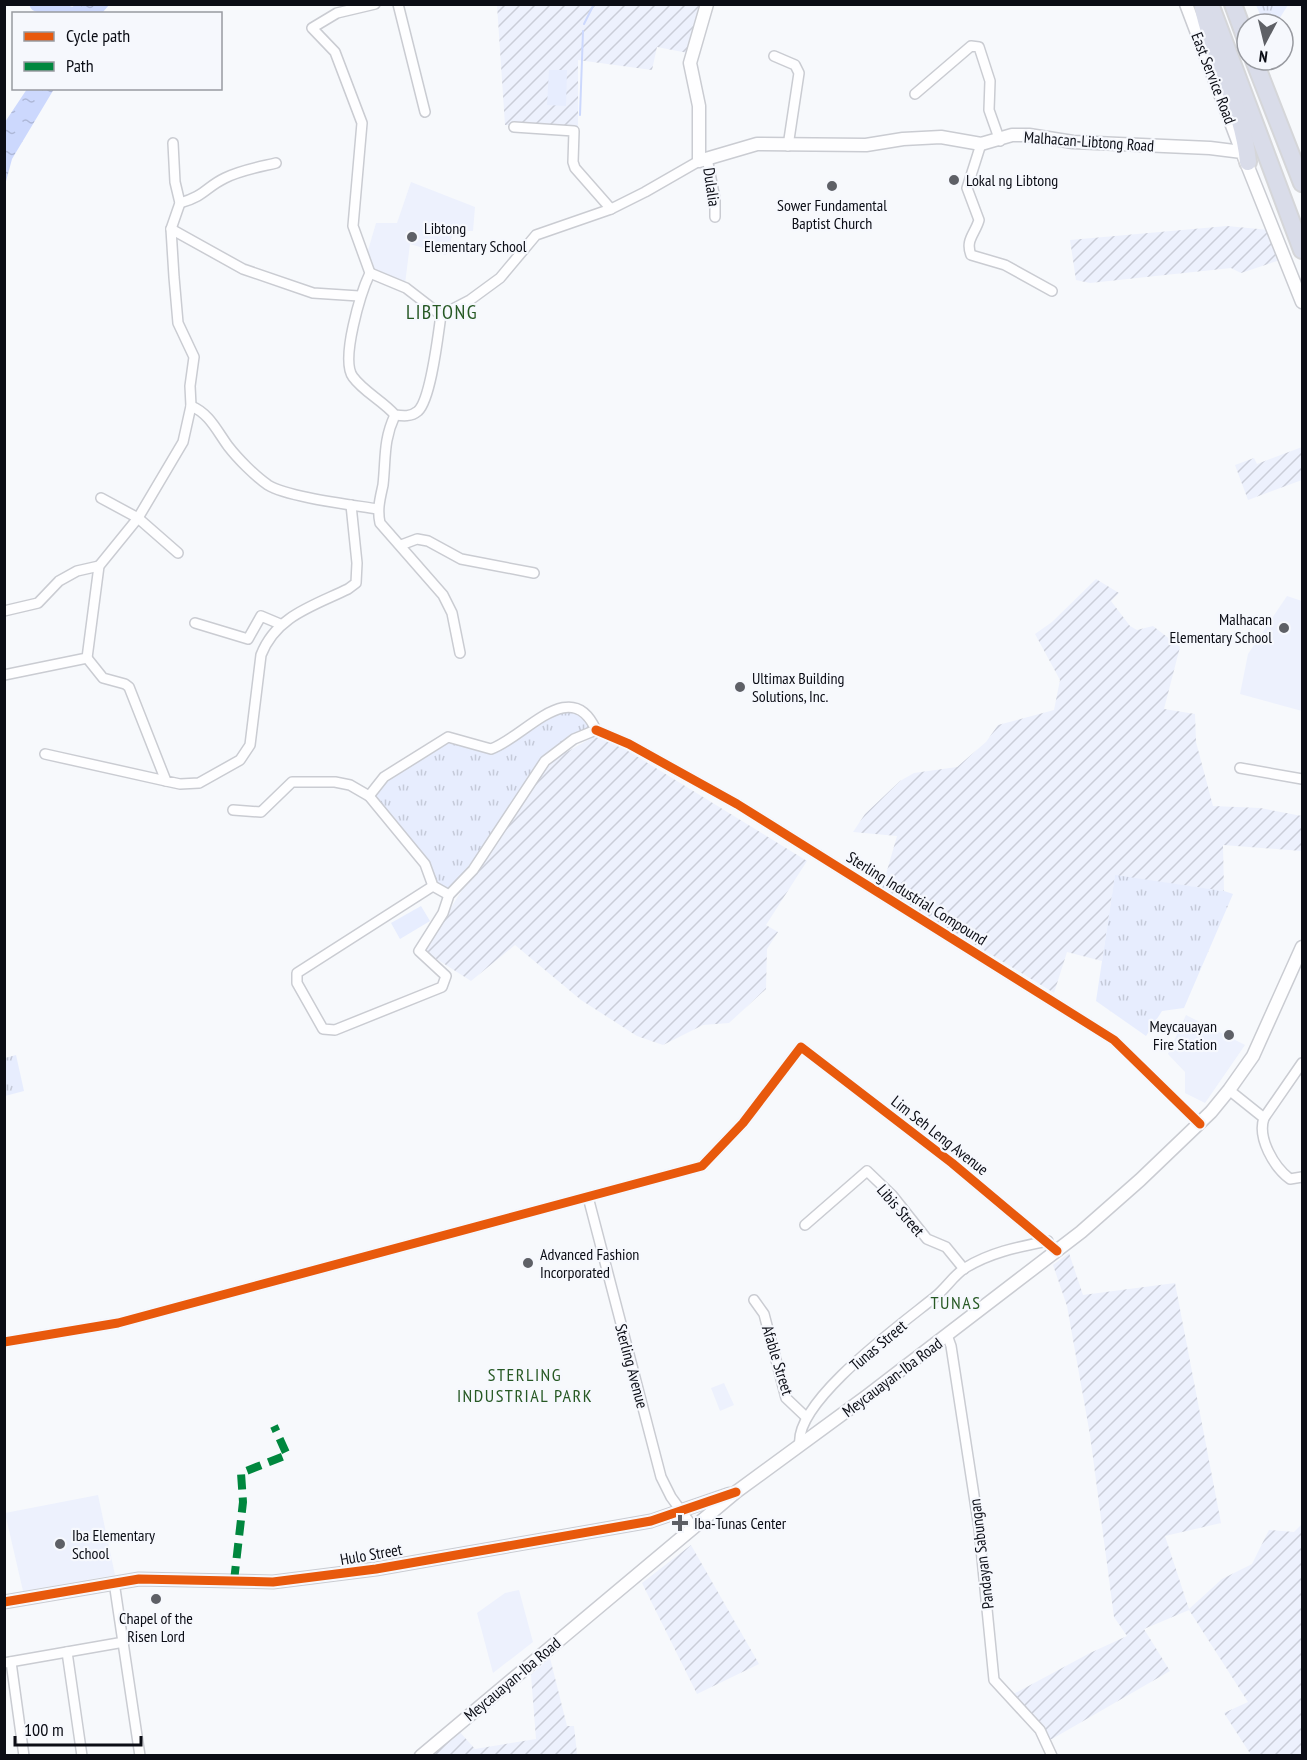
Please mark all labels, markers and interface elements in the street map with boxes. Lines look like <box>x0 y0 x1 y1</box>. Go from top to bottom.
legend <box>12 12 222 90</box>
north arrow <box>1235 12 1295 72</box>
text: Cycle path <box>66 24 130 47</box>
street label: East Service Road <box>1187 29 1241 127</box>
text: N <box>1258 46 1269 67</box>
text: Path <box>66 54 94 77</box>
street label: Malhacan-Libtong Road <box>1023 126 1155 156</box>
street label: Dulalia <box>699 166 725 208</box>
place label: Lokal ng Libtong <box>966 170 1058 190</box>
marker: Lokal ng Libtong <box>947 173 961 187</box>
marker: Sower Fundamental Baptist Church <box>825 179 839 193</box>
place label: Sower Fundamental Baptist Church <box>777 195 887 233</box>
place label: Libtong Elementary School <box>424 218 527 256</box>
marker: Libtong Elementary School <box>405 230 419 244</box>
district label: LIBTONG <box>406 299 478 325</box>
place label: Malhacan Elementary School <box>1169 609 1272 647</box>
marker: Malhacan Elementary School <box>1277 621 1291 635</box>
place label: Ultimax Building Solutions, Inc. <box>752 668 844 706</box>
marker: Ultimax Building Solutions, Inc. <box>733 680 747 694</box>
street label: Sterling Industrial Compound <box>843 847 991 949</box>
place label: Meycauayan Fire Station <box>1150 1016 1217 1054</box>
marker: Meycauayan Fire Station <box>1222 1028 1236 1042</box>
street label: Lim Seh Leng Avenue <box>887 1091 993 1179</box>
street label: Libis Street <box>873 1180 929 1241</box>
place label: Advanced Fashion Incorporated <box>540 1244 639 1282</box>
marker: Advanced Fashion Incorporated <box>521 1256 535 1270</box>
district label: TUNAS <box>931 1291 981 1314</box>
street label: Tunas Street <box>845 1315 911 1375</box>
street label: Sterling Avenue <box>611 1322 653 1410</box>
street label: Afable Street <box>758 1323 798 1398</box>
street label: Meycauayan-Iba Road <box>838 1333 946 1421</box>
district label: STERLING INDUSTRIAL PARK <box>457 1363 593 1407</box>
street label: Pandayan Sabungan <box>964 1498 998 1610</box>
place label: Iba-Tunas Center <box>694 1513 787 1533</box>
marker: Iba-Tunas Center <box>671 1514 689 1532</box>
place label: Iba Elementary School <box>72 1525 155 1563</box>
marker: Iba Elementary School <box>53 1537 67 1551</box>
street label: Hulo Street <box>338 1539 404 1569</box>
marker: Chapel of the Risen Lord <box>149 1592 163 1606</box>
place label: Chapel of the Risen Lord <box>119 1608 193 1646</box>
street label: Meycauayan-Iba Road <box>460 1633 564 1725</box>
scale bar <box>15 1709 141 1747</box>
text: 100 m <box>24 1718 64 1741</box>

